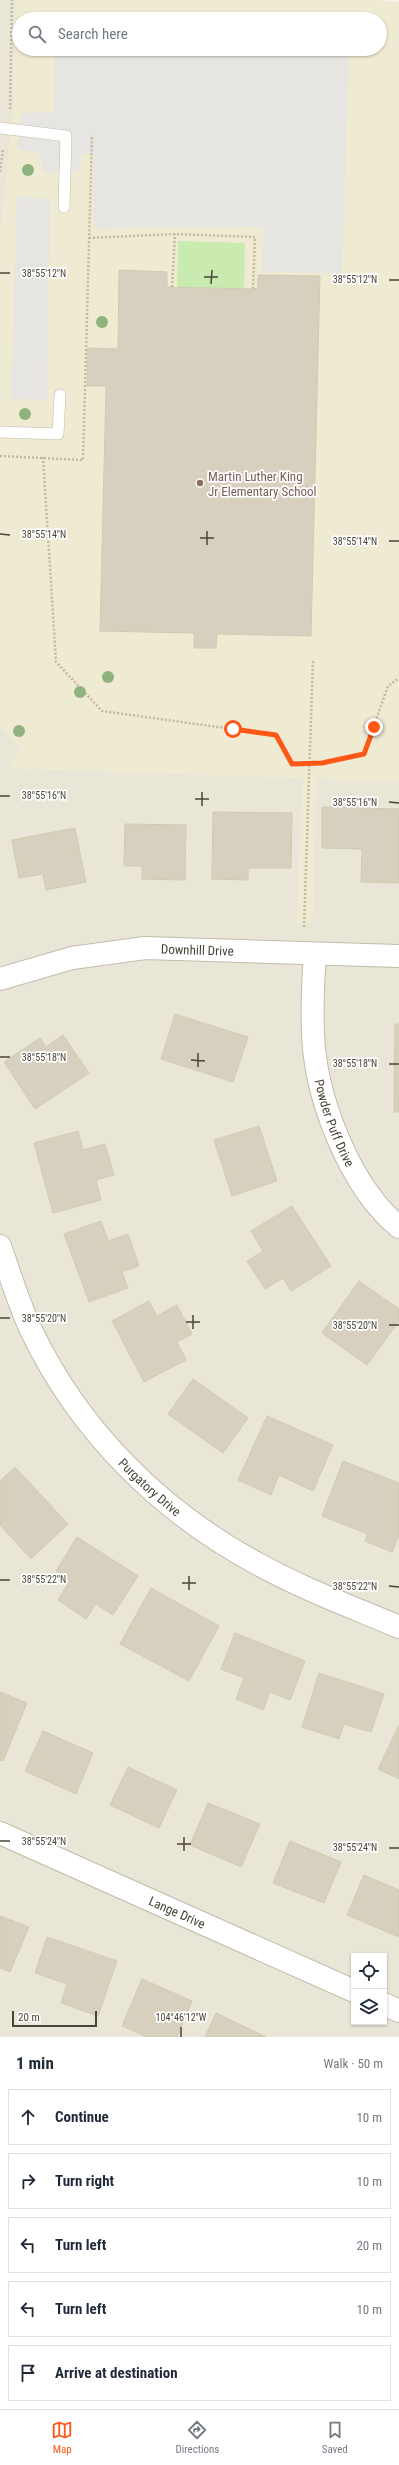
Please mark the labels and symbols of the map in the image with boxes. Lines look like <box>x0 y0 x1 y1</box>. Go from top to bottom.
text: 38°55'12"N <box>22 268 66 279</box>
text: 38°55'12"N <box>333 274 377 285</box>
place label: Martin Luther King Jr Elementary School <box>208 469 317 499</box>
marker: Martin Luther King Jr Elementary School <box>195 478 205 488</box>
text: 38°55'14"N <box>22 529 66 540</box>
text: 38°55'14"N <box>333 536 377 547</box>
route end <box>365 718 383 736</box>
route start <box>224 720 242 738</box>
text: 38°55'16"N <box>22 790 66 801</box>
text: 38°55'16"N <box>333 797 377 808</box>
street label: Downhill Drive <box>161 942 234 959</box>
text: 38°55'18"N <box>22 1052 66 1063</box>
text: 38°55'18"N <box>333 1058 377 1069</box>
street label: Powder Puff Drive <box>311 1078 357 1169</box>
text: 38°55'20"N <box>22 1313 66 1324</box>
text: 38°55'20"N <box>333 1320 377 1331</box>
street label: Purgatory Drive <box>115 1455 184 1519</box>
text: 38°55'22"N <box>22 1574 66 1585</box>
text: 38°55'22"N <box>333 1581 377 1592</box>
text: 38°55'24"N <box>22 1836 66 1847</box>
text: 38°55'24"N <box>333 1842 377 1853</box>
street label: Lange Drive <box>146 1893 207 1932</box>
scale bar <box>12 2009 97 2028</box>
text: 104°46'12"W <box>156 2012 207 2023</box>

